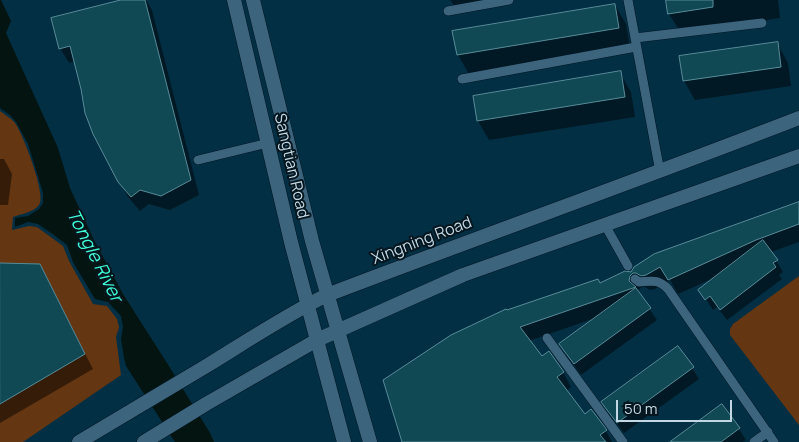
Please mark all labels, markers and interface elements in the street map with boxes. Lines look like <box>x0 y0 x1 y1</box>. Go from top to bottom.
street label: Sangtian Road <box>270 112 312 220</box>
water label: Tongle River <box>61 206 127 306</box>
street label: Xingning Road <box>369 213 475 269</box>
scale bar <box>619 390 735 422</box>
text: 50 m <box>624 398 658 419</box>

